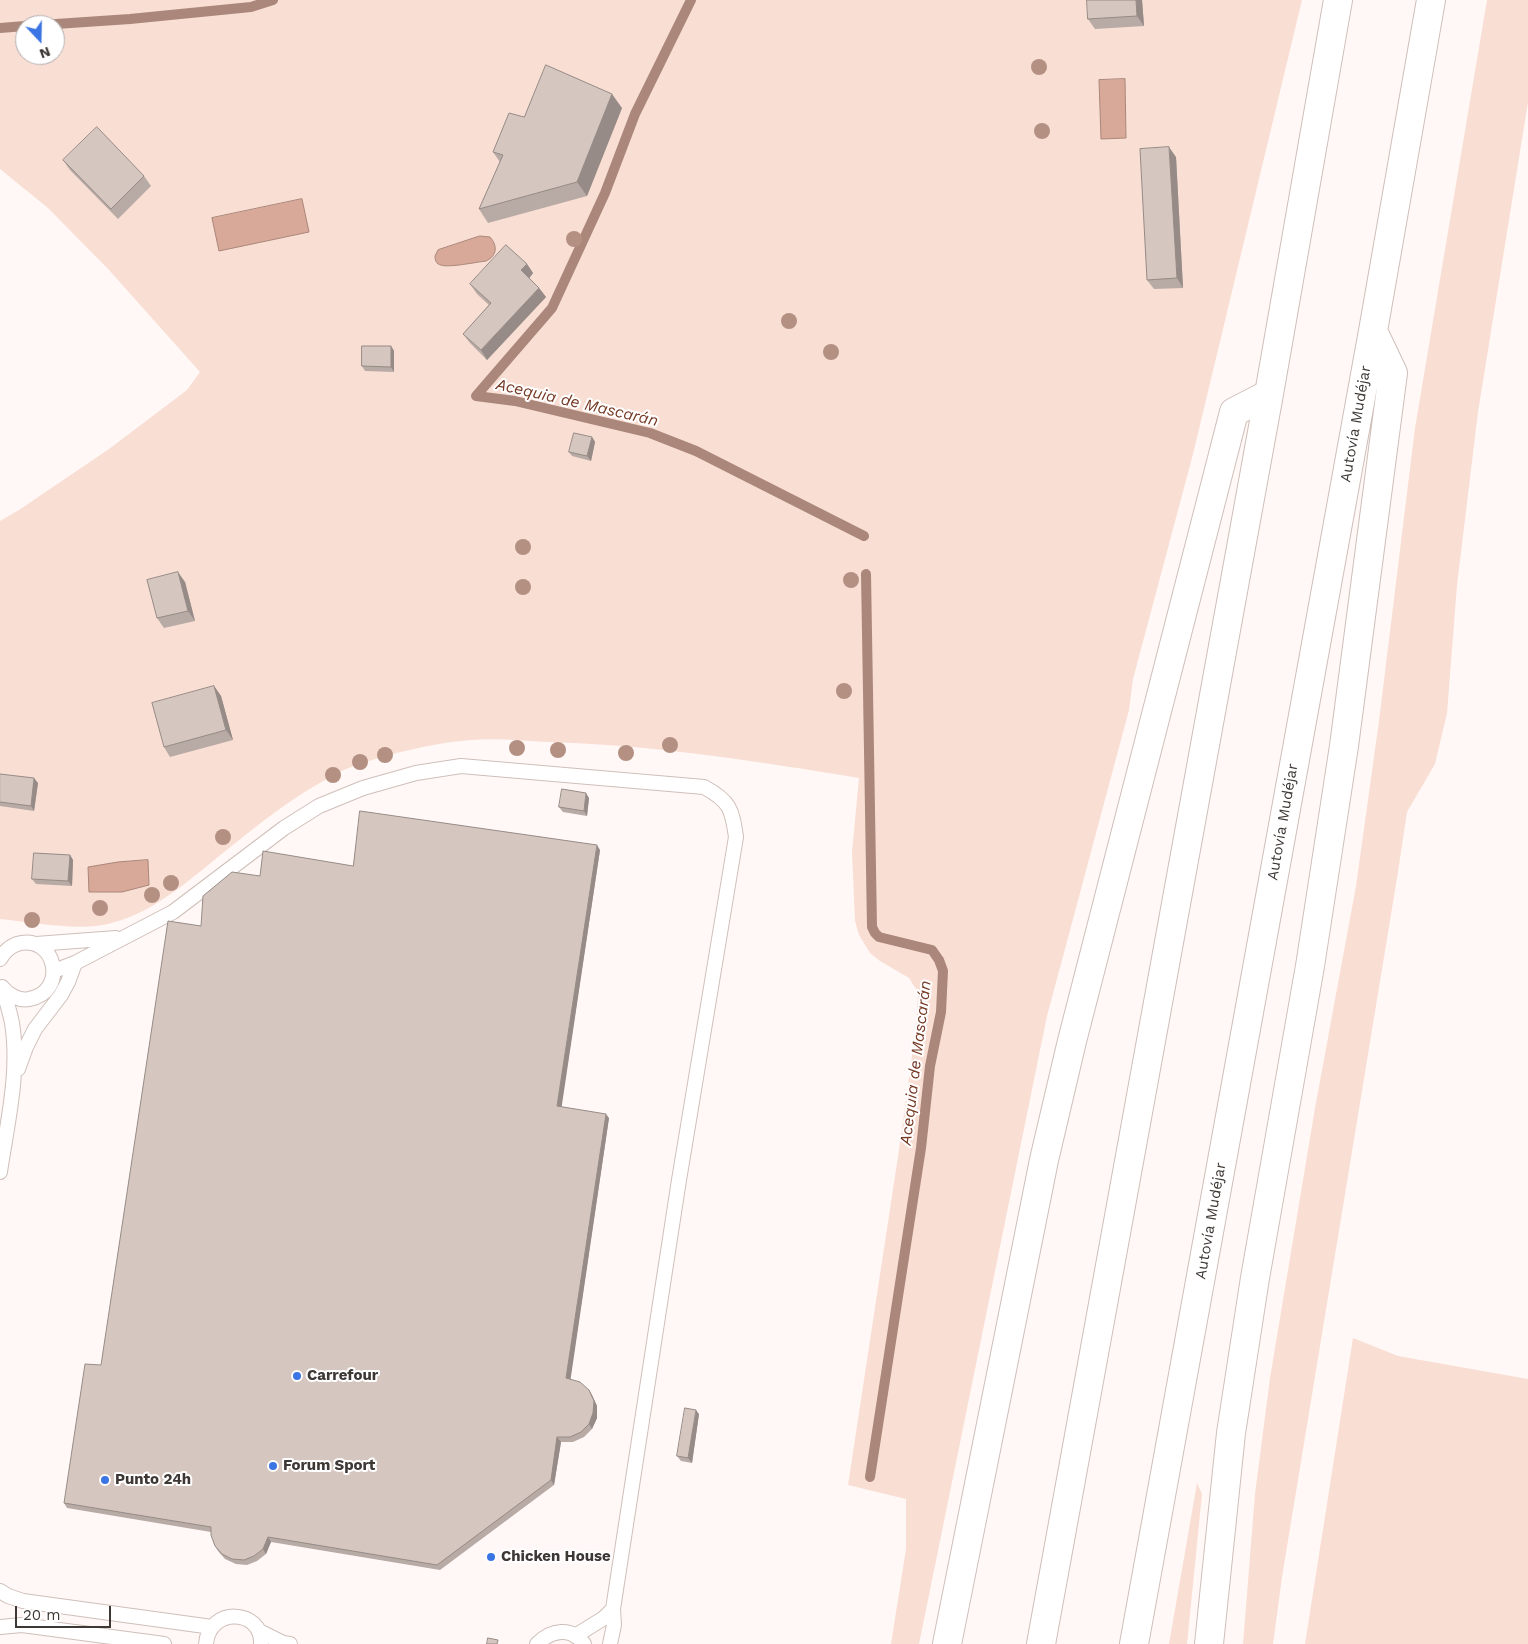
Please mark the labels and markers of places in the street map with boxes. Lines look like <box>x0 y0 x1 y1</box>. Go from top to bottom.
place label: Carrefour <box>307 1367 378 1385</box>
marker: Carrefour <box>291 1370 303 1382</box>
place label: Forum Sport <box>283 1457 375 1475</box>
marker: Forum Sport <box>267 1460 279 1472</box>
place label: Punto 24h <box>115 1471 191 1489</box>
marker: Punto 24h <box>99 1474 111 1486</box>
place label: Chicken House <box>501 1548 611 1566</box>
marker: Chicken House <box>485 1551 497 1563</box>

